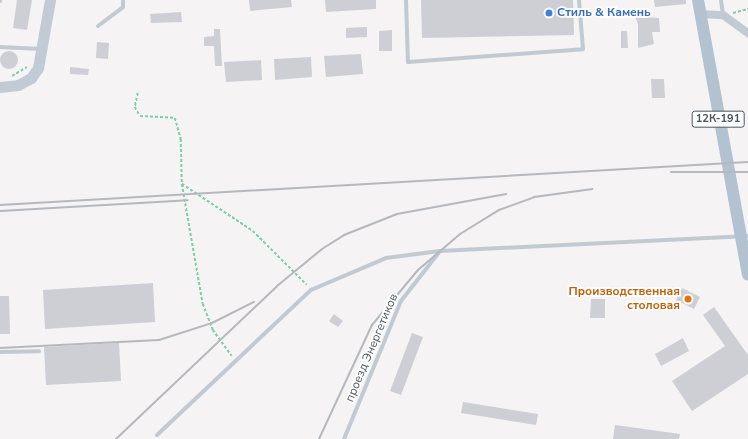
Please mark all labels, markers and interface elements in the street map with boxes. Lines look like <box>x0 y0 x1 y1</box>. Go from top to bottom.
place label: Стиль & Камень <box>557 6 651 20</box>
marker: Стиль & Камень <box>544 8 554 18</box>
road number: 12К-191 <box>691 110 745 128</box>
place label: Производственная столовая <box>569 285 680 313</box>
street label: проезд Энергетиков <box>343 292 401 404</box>
marker: Производственная столовая <box>683 294 693 304</box>

